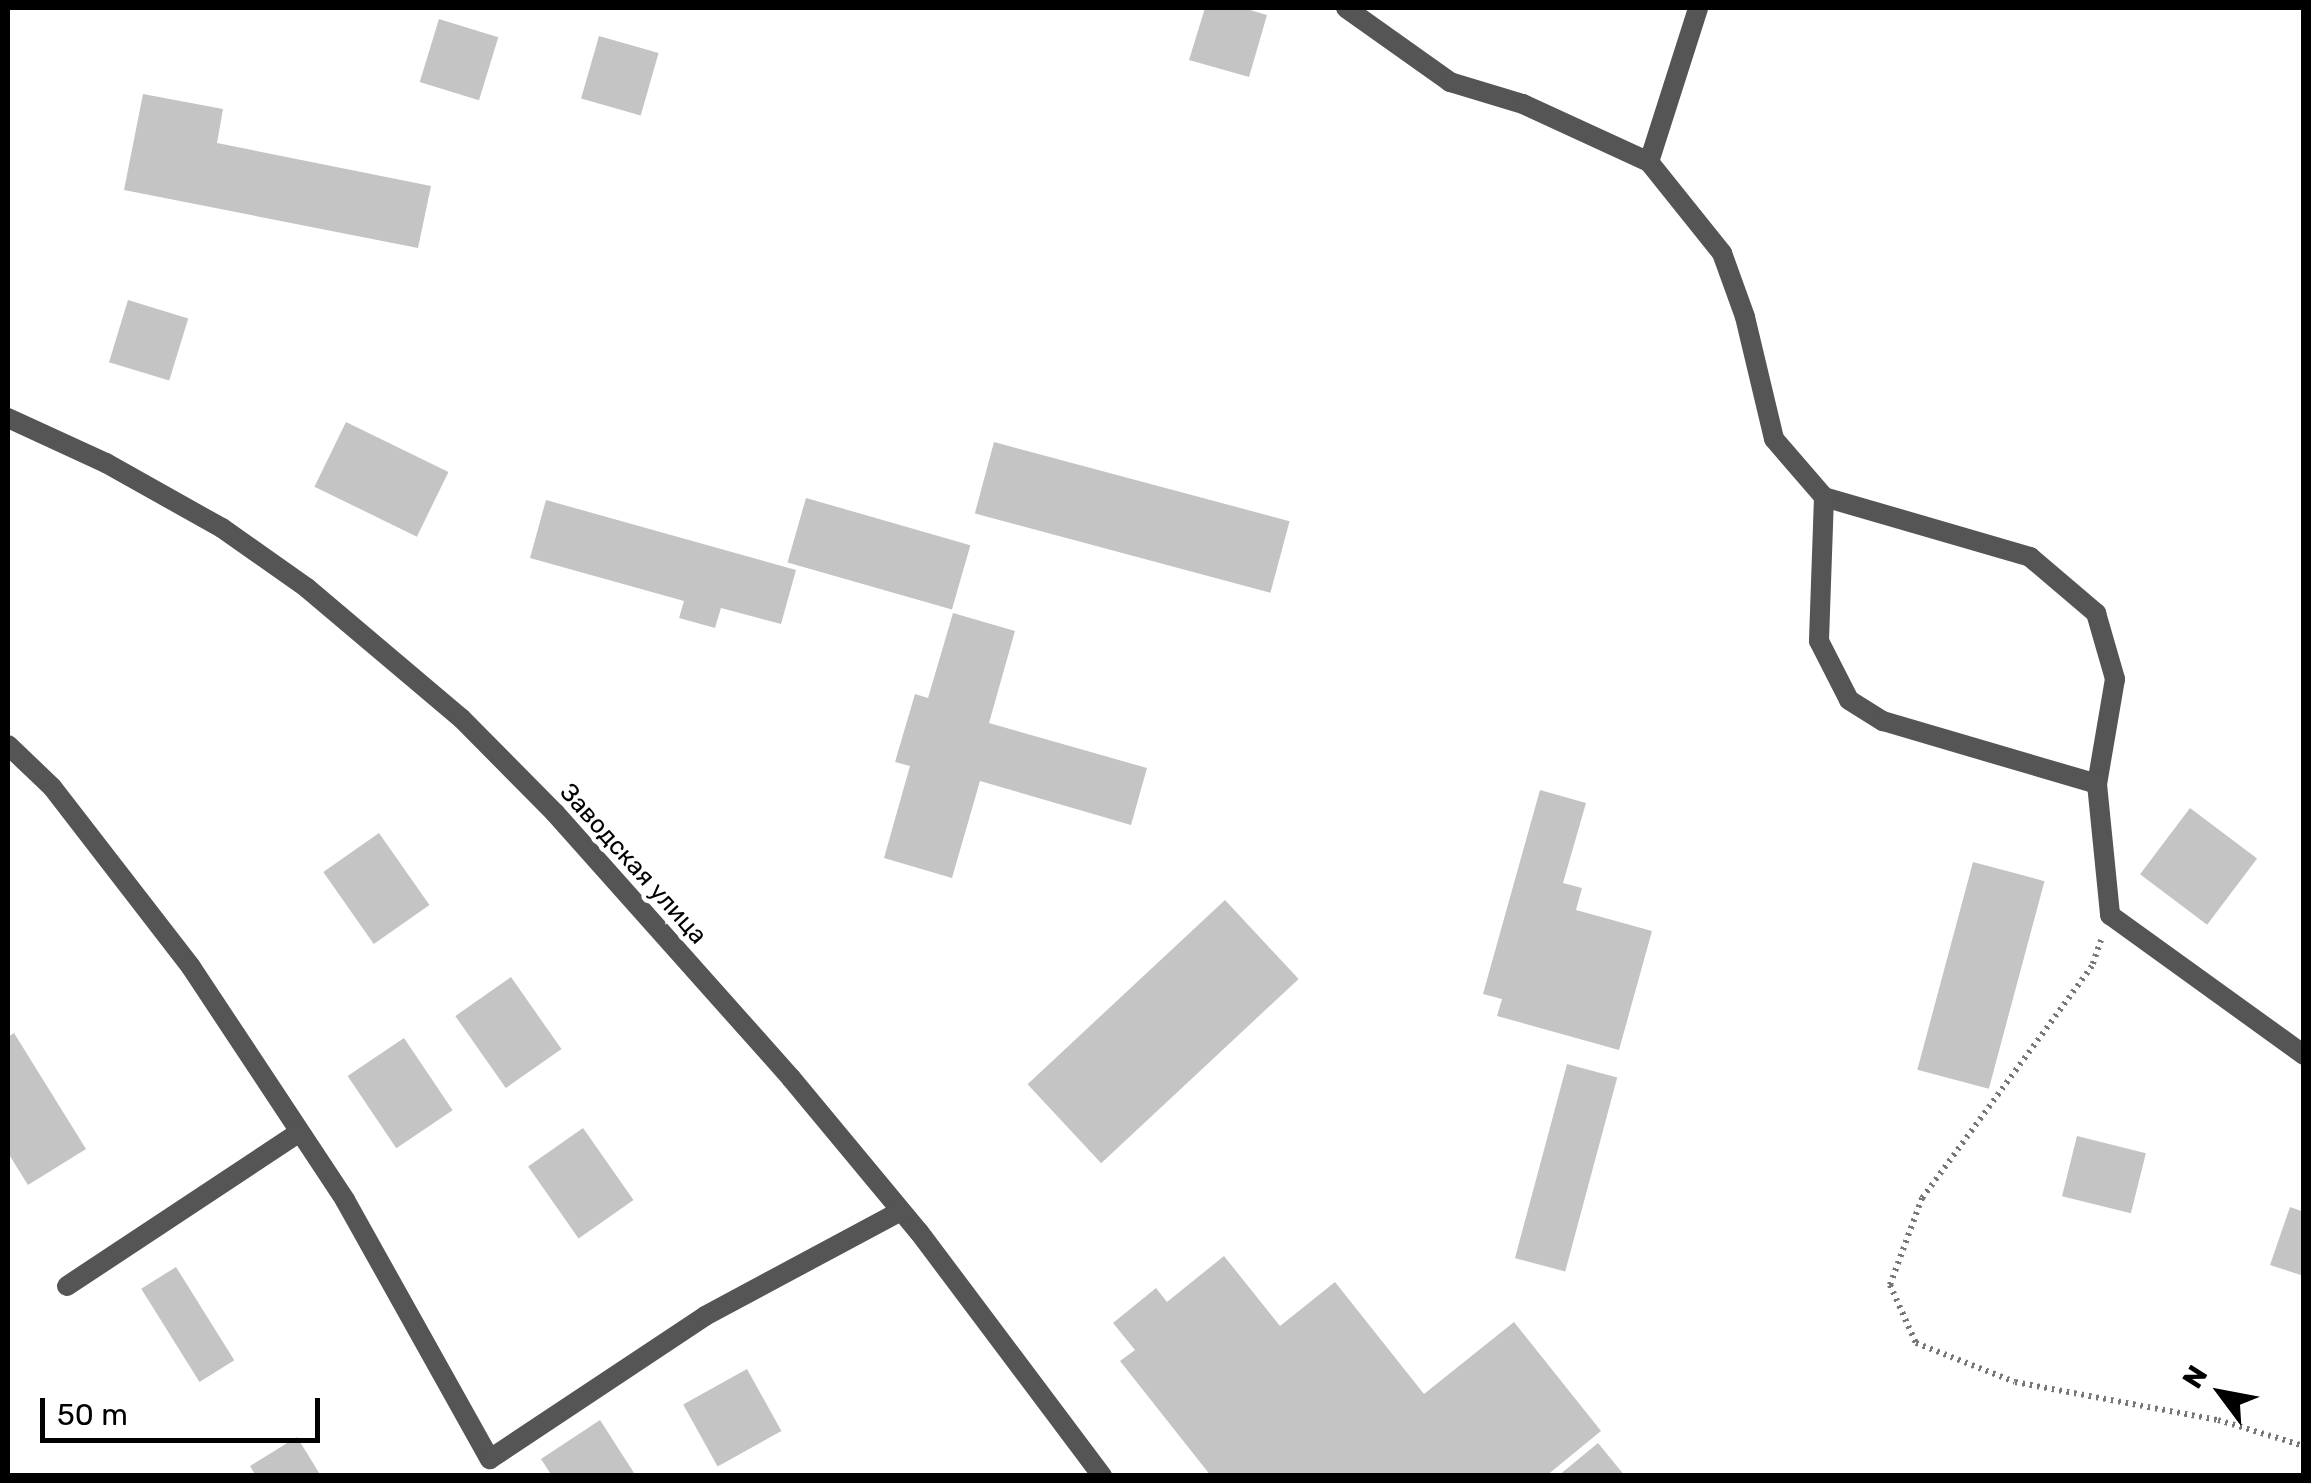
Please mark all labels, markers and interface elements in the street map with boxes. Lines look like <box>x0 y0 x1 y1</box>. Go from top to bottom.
street label: Заводская улица <box>553 778 713 950</box>
north arrow <box>2171 1343 2271 1443</box>
text: N <box>2176 1360 2214 1394</box>
scale bar <box>45 1378 325 1440</box>
text: 50 m <box>57 1397 128 1433</box>

